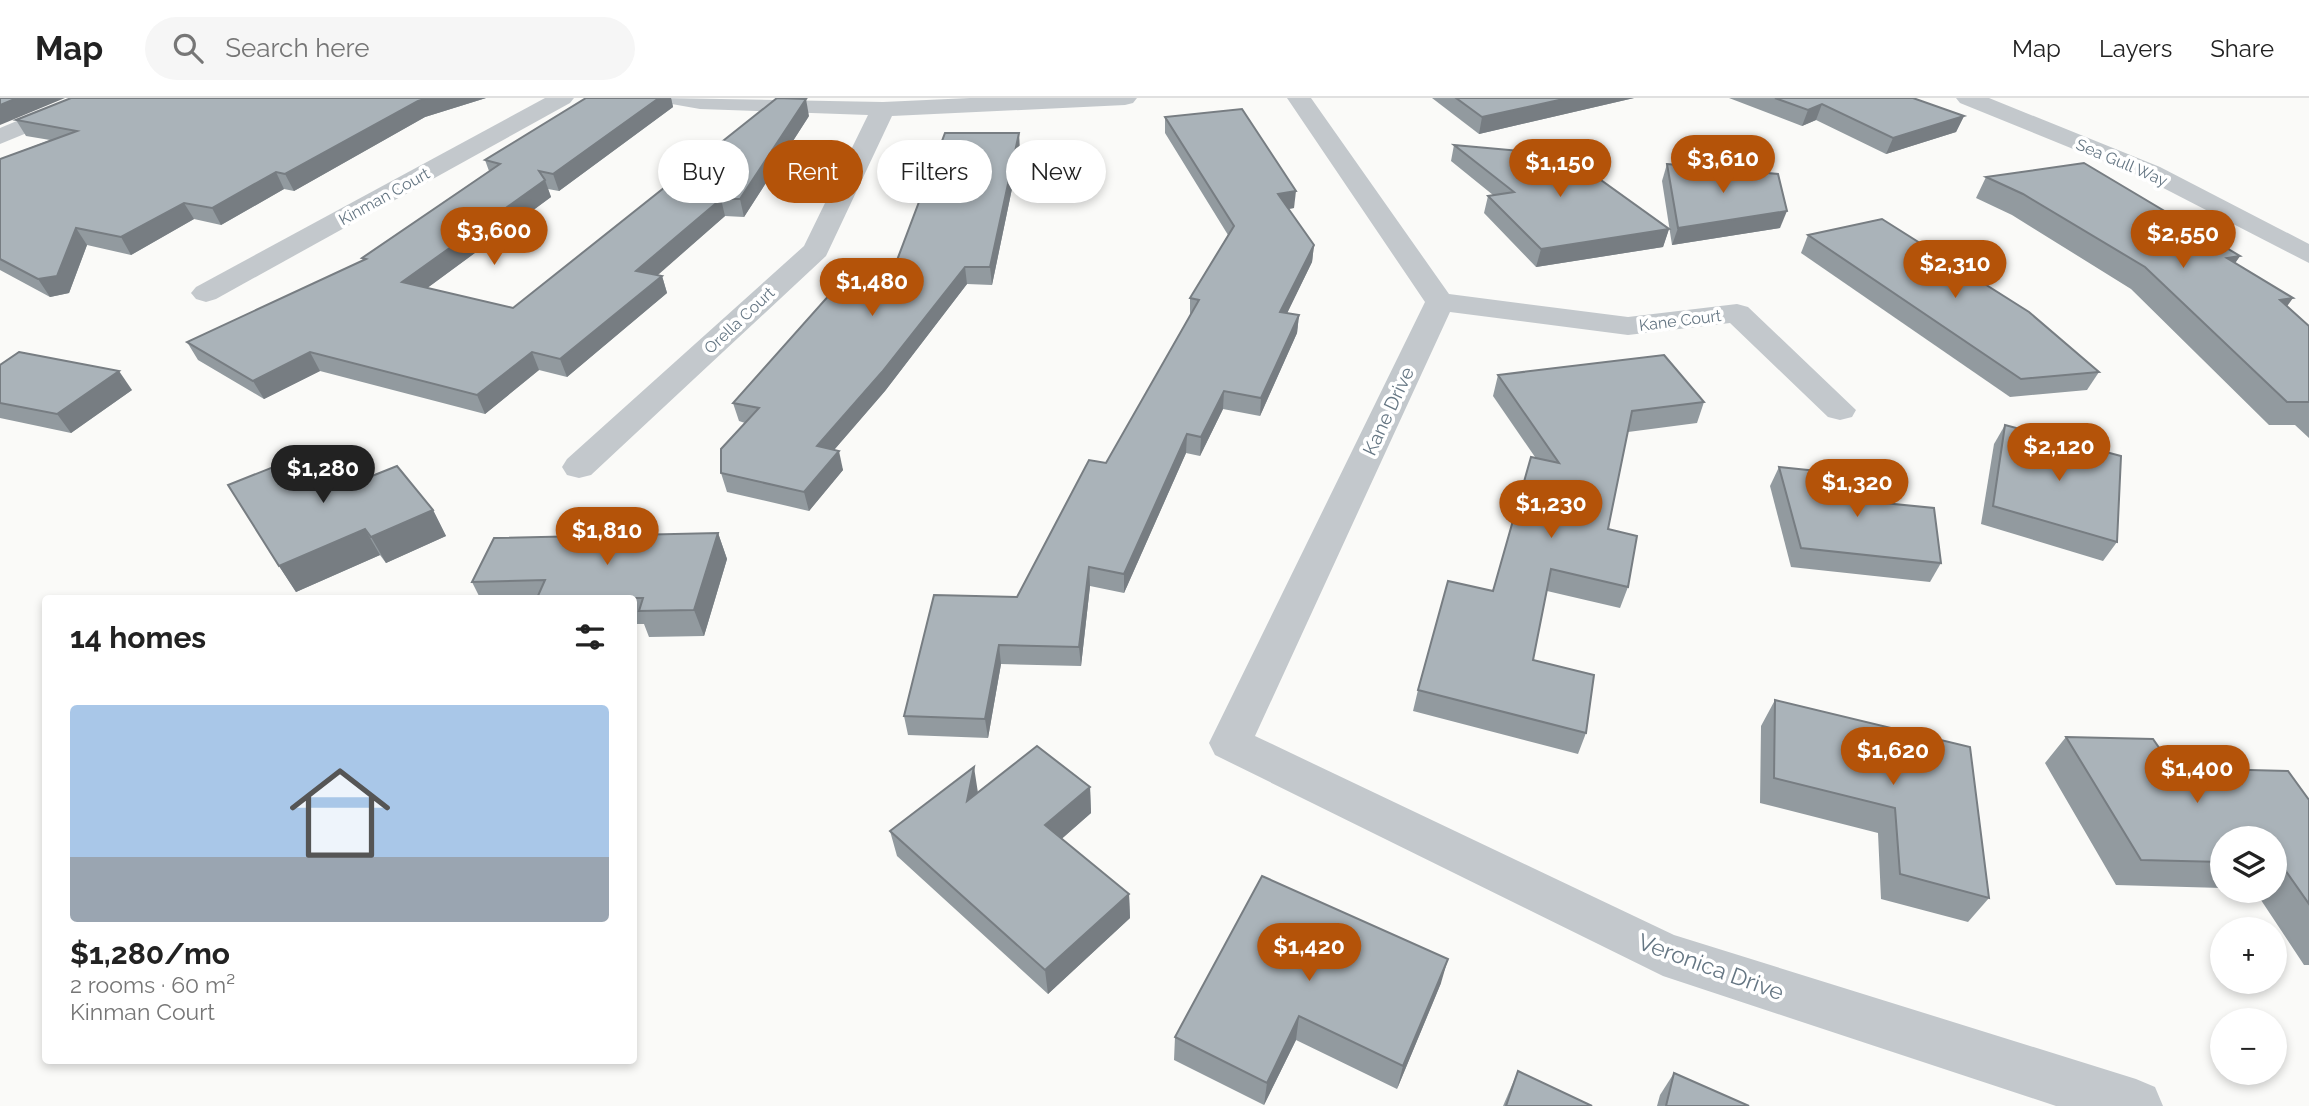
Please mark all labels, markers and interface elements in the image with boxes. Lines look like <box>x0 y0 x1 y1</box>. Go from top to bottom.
search box <box>145 17 635 80</box>
text: Map <box>35 29 103 68</box>
icon: search <box>169 29 207 67</box>
text: Search here <box>225 33 370 63</box>
text: Map <box>2012 34 2061 63</box>
text: Layers <box>2099 34 2172 63</box>
text: Share <box>2210 34 2274 63</box>
street label: Sea Gull Way <box>2073 135 2171 190</box>
pin: $3,610 <box>1666 136 1780 195</box>
chip: Buy <box>658 140 749 203</box>
chip: Rent <box>763 140 863 203</box>
chip: Filters <box>877 140 992 203</box>
chip: New <box>1006 140 1106 203</box>
pin: $1,150 <box>1503 140 1617 199</box>
text: $3,610 <box>1687 144 1759 171</box>
text: $1,150 <box>1525 148 1595 175</box>
street label: Kinman Court <box>336 163 434 229</box>
pin: $3,600 <box>437 208 551 267</box>
pin: $2,550 <box>2126 211 2240 270</box>
text: $3,600 <box>457 216 531 243</box>
text: $2,550 <box>2147 219 2219 246</box>
pin: $2,310 <box>1898 240 2012 300</box>
text: $2,310 <box>1919 249 1991 276</box>
pin: $1,480 <box>815 258 929 318</box>
text: $1,480 <box>836 267 908 294</box>
street label: Orella Court <box>700 283 779 358</box>
street label: Kane Court <box>1638 306 1723 335</box>
street label: Kane Drive <box>1358 363 1418 459</box>
pin: $2,120 <box>2002 424 2116 483</box>
text: $2,120 <box>2023 432 2095 459</box>
pin: $1,280 <box>266 446 380 505</box>
text: $1,280 <box>287 454 359 481</box>
pin: $1,320 <box>1800 460 1914 519</box>
text: $1,320 <box>1821 468 1893 495</box>
pin: $1,230 <box>1494 480 1608 540</box>
text: $1,230 <box>1515 489 1587 516</box>
pin: $1,810 <box>550 508 664 567</box>
text: $1,810 <box>572 516 642 543</box>
icon: filters <box>571 618 609 656</box>
text: 14 homes <box>70 620 206 655</box>
pin: $1,620 <box>1836 728 1950 787</box>
text: $1,620 <box>1857 736 1929 763</box>
pin: $1,400 <box>2140 746 2254 805</box>
icon: home <box>277 750 403 876</box>
text: $1,400 <box>2161 754 2233 781</box>
map controls <box>2210 826 2287 1085</box>
button: layers <box>2210 826 2287 903</box>
button: + <box>2210 917 2287 994</box>
pin: $1,420 <box>1252 924 1366 983</box>
street label: Veronica Drive <box>1635 928 1788 1005</box>
text: $1,420 <box>1273 932 1345 959</box>
text: $1,280/mo <box>70 936 230 971</box>
text: 2 rooms · 60 m² <box>70 971 235 998</box>
text: Kinman Court <box>70 998 215 1025</box>
button: − <box>2210 1008 2287 1085</box>

